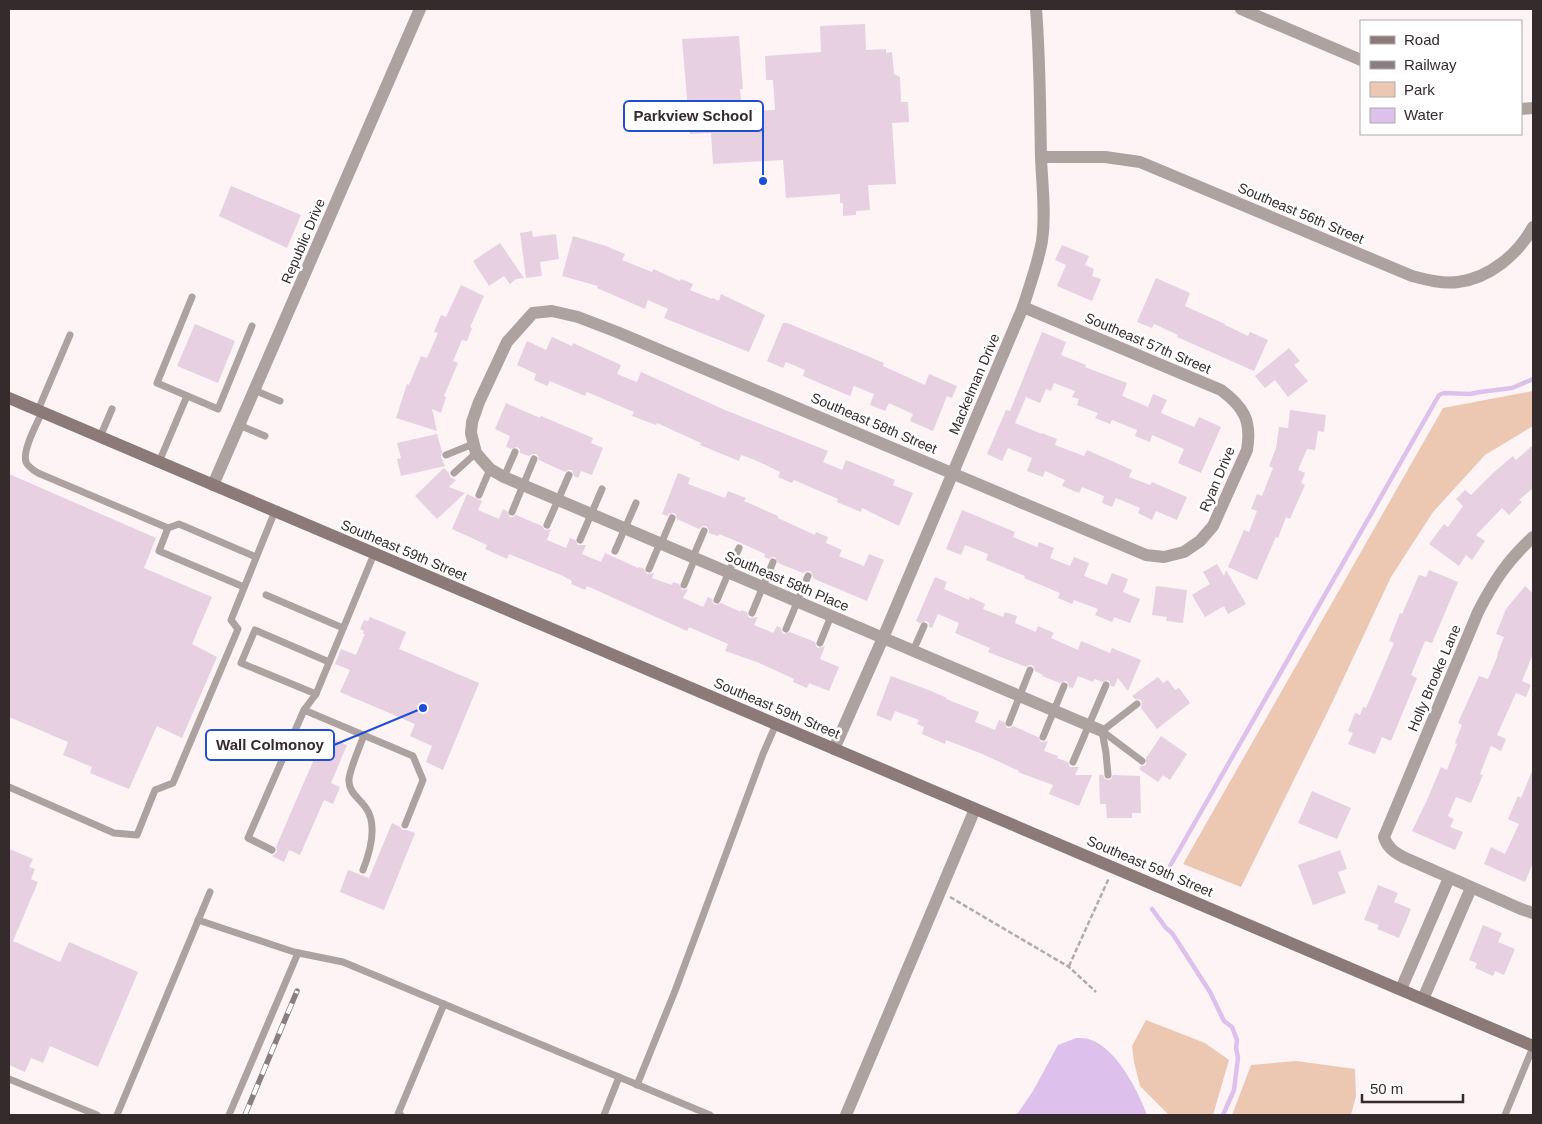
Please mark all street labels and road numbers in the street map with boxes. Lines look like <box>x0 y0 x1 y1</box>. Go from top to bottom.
street label: Southeast 56th Street <box>1236 179 1367 247</box>
street label: Republic Drive <box>278 196 328 286</box>
street label: Southeast 57th Street <box>1083 309 1214 377</box>
street label: Mackelman Drive <box>946 331 1003 437</box>
street label: Southeast 58th Street <box>809 389 940 457</box>
street label: Ryan Drive <box>1196 444 1238 514</box>
street label: Southeast 59th Street <box>339 516 470 584</box>
street label: Southeast 58th Place <box>723 548 852 614</box>
street label: Holly Brooke Lane <box>1404 622 1464 734</box>
street label: Southeast 59th Street <box>712 674 843 742</box>
street label: Southeast 59th Street <box>1085 832 1216 900</box>

